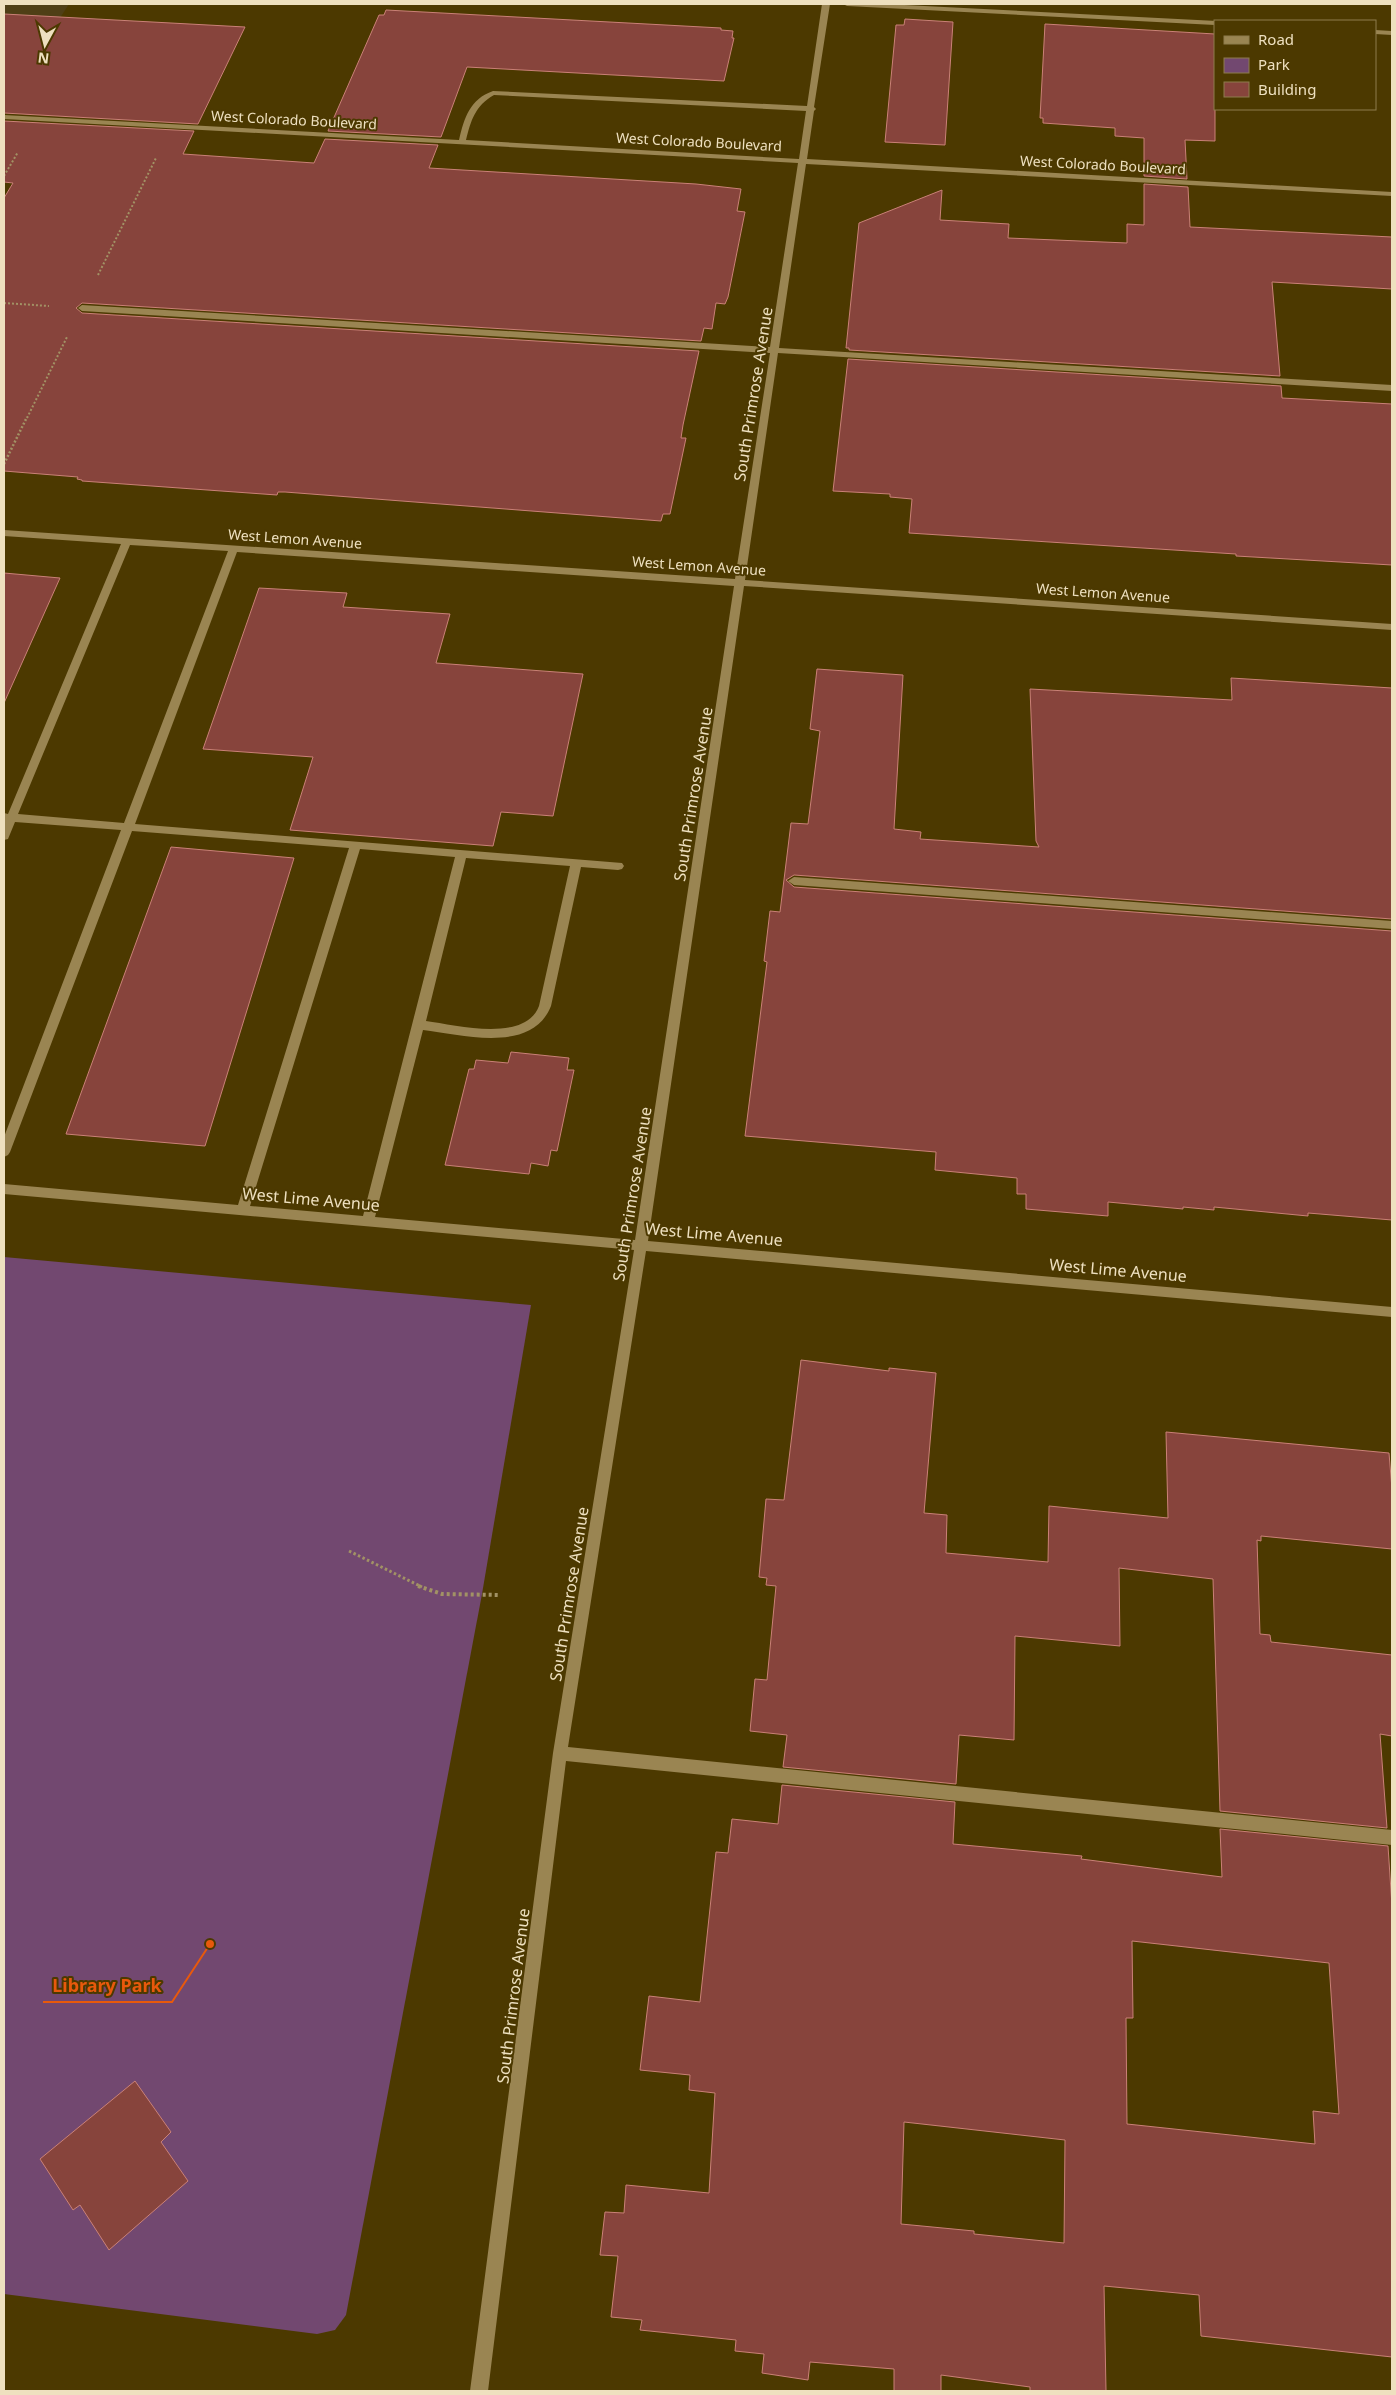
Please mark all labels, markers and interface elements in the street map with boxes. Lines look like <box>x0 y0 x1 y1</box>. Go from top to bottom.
north arrow <box>20 20 70 70</box>
legend <box>1214 20 1376 110</box>
text: Road <box>1258 29 1294 49</box>
text: N <box>37 48 50 69</box>
text: Park <box>1258 54 1290 74</box>
text: Building <box>1258 79 1316 99</box>
street label: West Colorado Boulevard <box>211 106 377 133</box>
street label: West Colorado Boulevard <box>616 128 782 155</box>
street label: West Colorado Boulevard <box>1020 151 1186 178</box>
street label: South Primrose Avenue <box>728 305 778 483</box>
street label: West Lemon Avenue <box>227 524 363 553</box>
street label: West Lemon Avenue <box>631 551 767 580</box>
street label: West Lemon Avenue <box>1035 578 1171 607</box>
street label: South Primrose Avenue <box>668 705 718 883</box>
street label: South Primrose Avenue <box>607 1105 657 1283</box>
street label: West Lime Avenue <box>241 1182 381 1216</box>
street label: West Lime Avenue <box>644 1217 784 1251</box>
street label: West Lime Avenue <box>1048 1253 1188 1287</box>
street label: South Primrose Avenue <box>544 1505 594 1683</box>
street label: South Primrose Avenue <box>491 1907 535 2085</box>
callout: Library Park <box>43 1969 172 2002</box>
text: Library Park <box>52 1973 163 1997</box>

